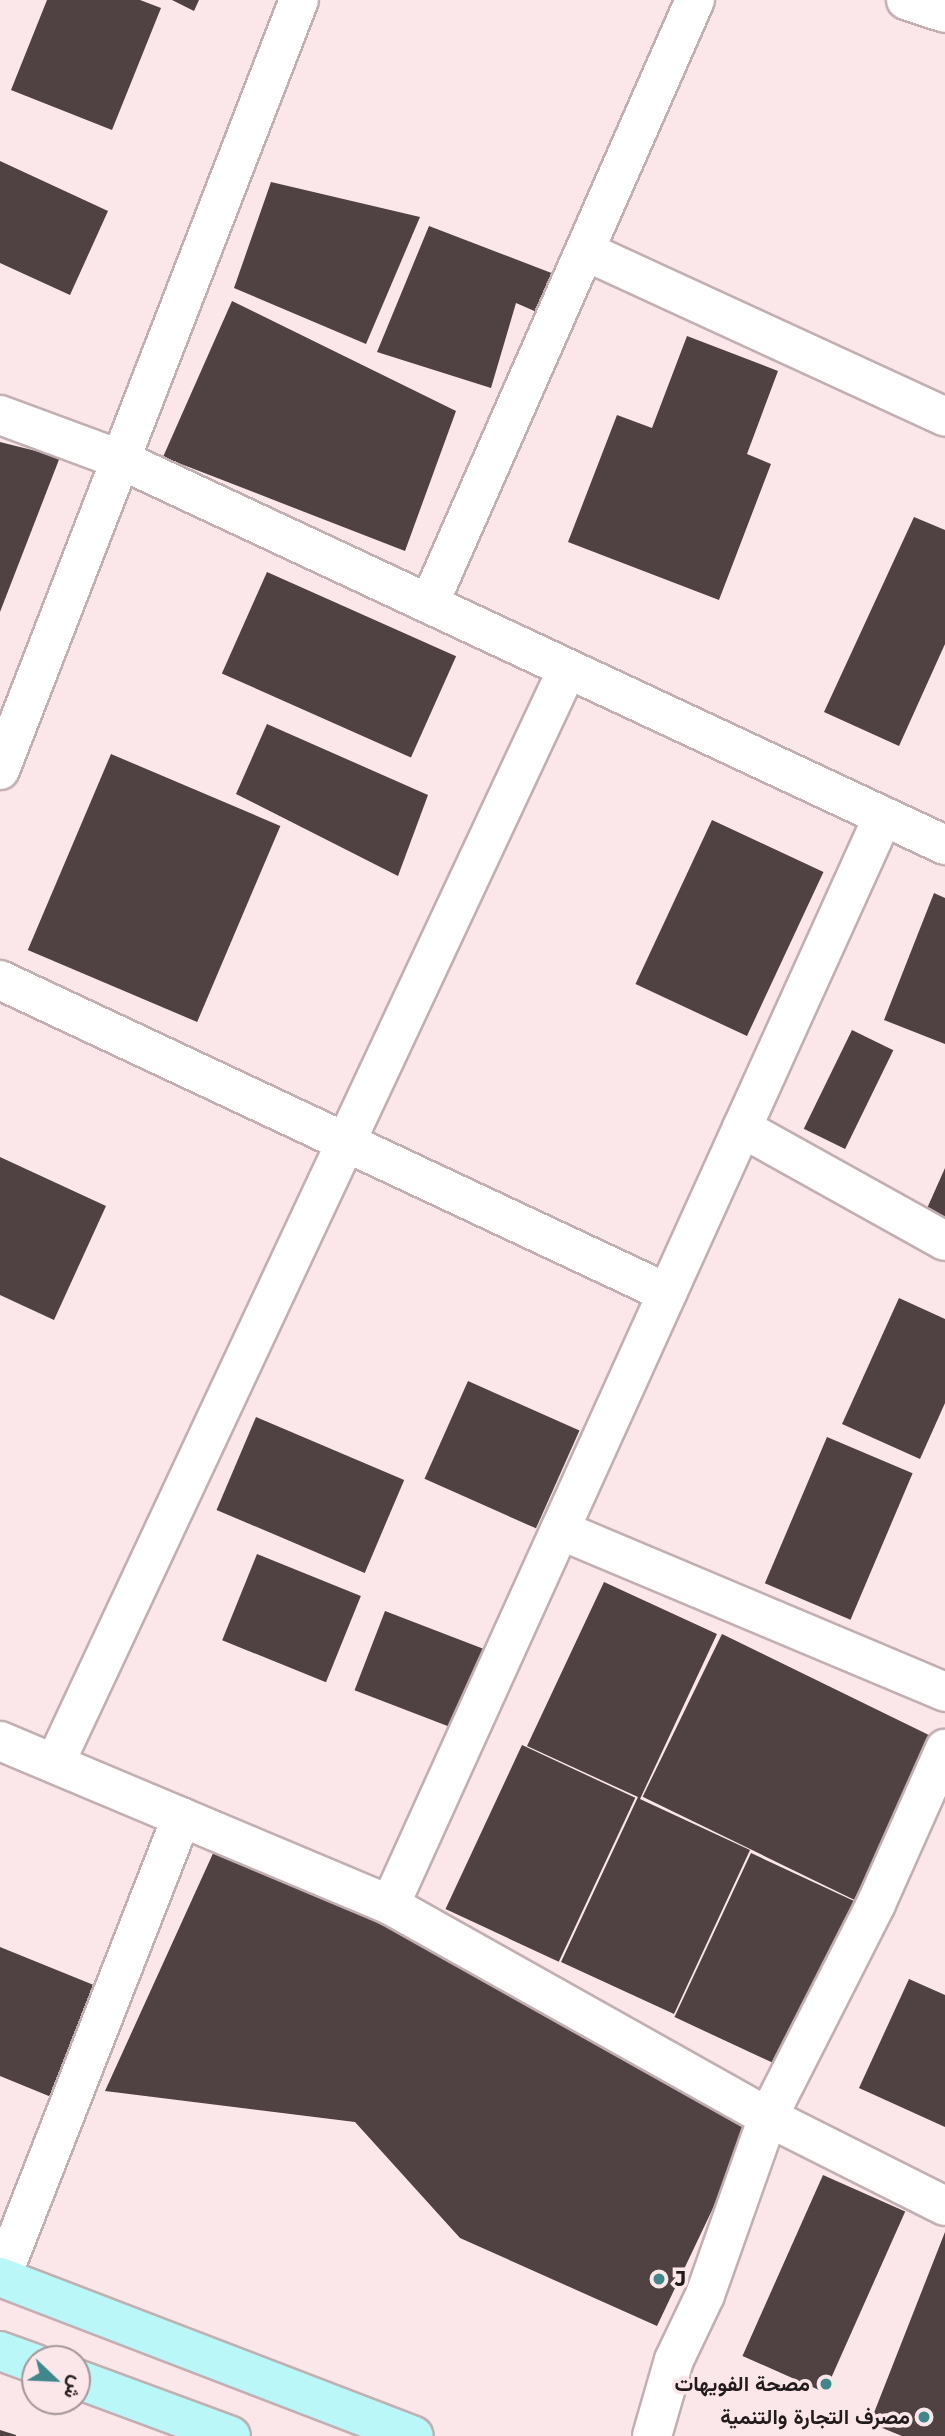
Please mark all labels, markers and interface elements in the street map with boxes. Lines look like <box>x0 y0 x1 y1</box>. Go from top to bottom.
place label: J <box>675 2266 686 2292</box>
marker: J <box>649 2269 669 2289</box>
north arrow <box>21 2345 91 2415</box>
place label: مصحة الفويهات <box>675 2371 810 2397</box>
text: ش <box>59 2373 89 2403</box>
marker: مصحة الفويهات <box>816 2374 836 2394</box>
place label: مصرف التجارة والتنمية <box>720 2404 910 2430</box>
marker: مصرف التجارة والتنمية <box>916 2409 932 2425</box>

